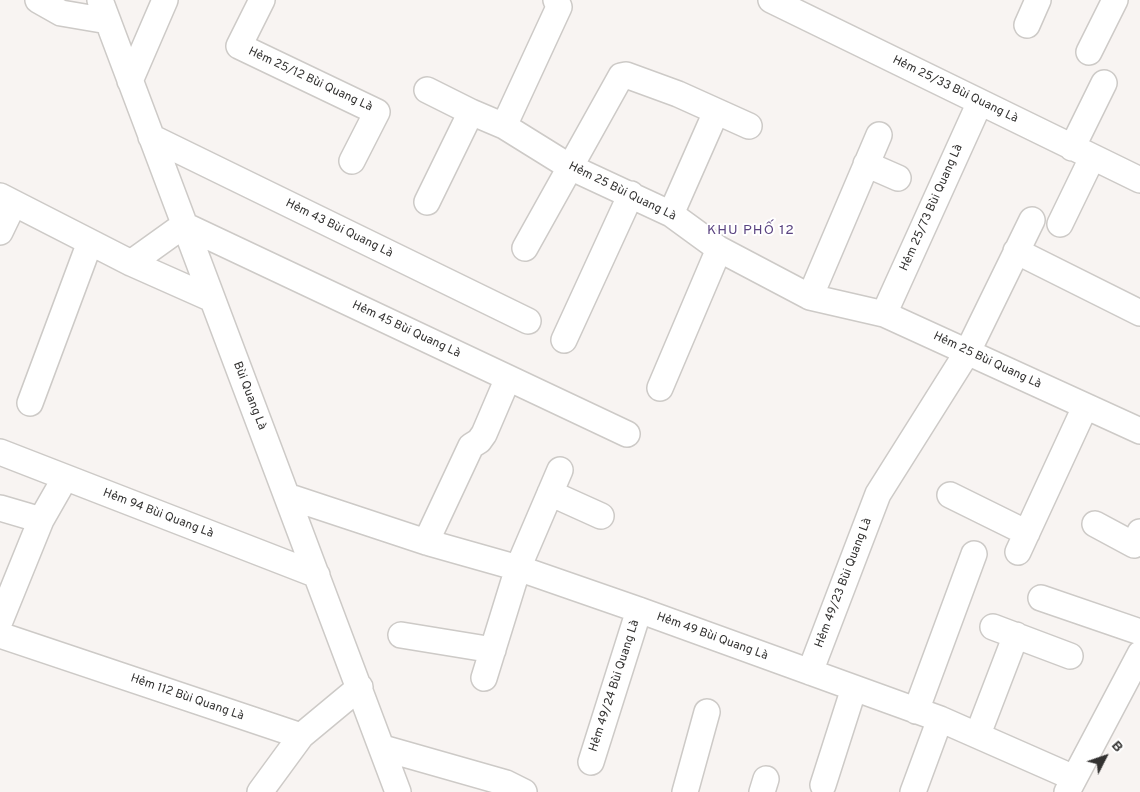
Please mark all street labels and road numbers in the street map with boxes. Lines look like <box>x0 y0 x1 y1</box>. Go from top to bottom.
street label: Hẻm 25/12 Bùi Quang Là <box>246 45 374 115</box>
street label: Hẻm 25/33 Bùi Quang Là <box>890 53 1020 127</box>
street label: Hẻm 25/73 Bùi Quang Là <box>898 142 966 274</box>
street label: Hẻm 25 Bùi Quang Là <box>566 160 678 224</box>
street label: Hẻm 43 Bùi Quang Là <box>283 197 395 261</box>
street label: Hẻm 45 Bùi Quang Là <box>350 299 462 361</box>
street label: Hẻm 25 Bùi Quang Là <box>931 330 1043 392</box>
street label: Bùi Quang Là <box>229 360 269 432</box>
street label: Hẻm 94 Bùi Quang Là <box>101 486 215 542</box>
street label: Hẻm 49/23 Bùi Quang Là <box>813 516 875 650</box>
street label: Hẻm 49 Bùi Quang Là <box>654 610 770 664</box>
street label: Hẻm 49/24 Bùi Quang Là <box>587 618 643 754</box>
street label: Hẻm 112 Bùi Quang Là <box>128 672 246 724</box>

